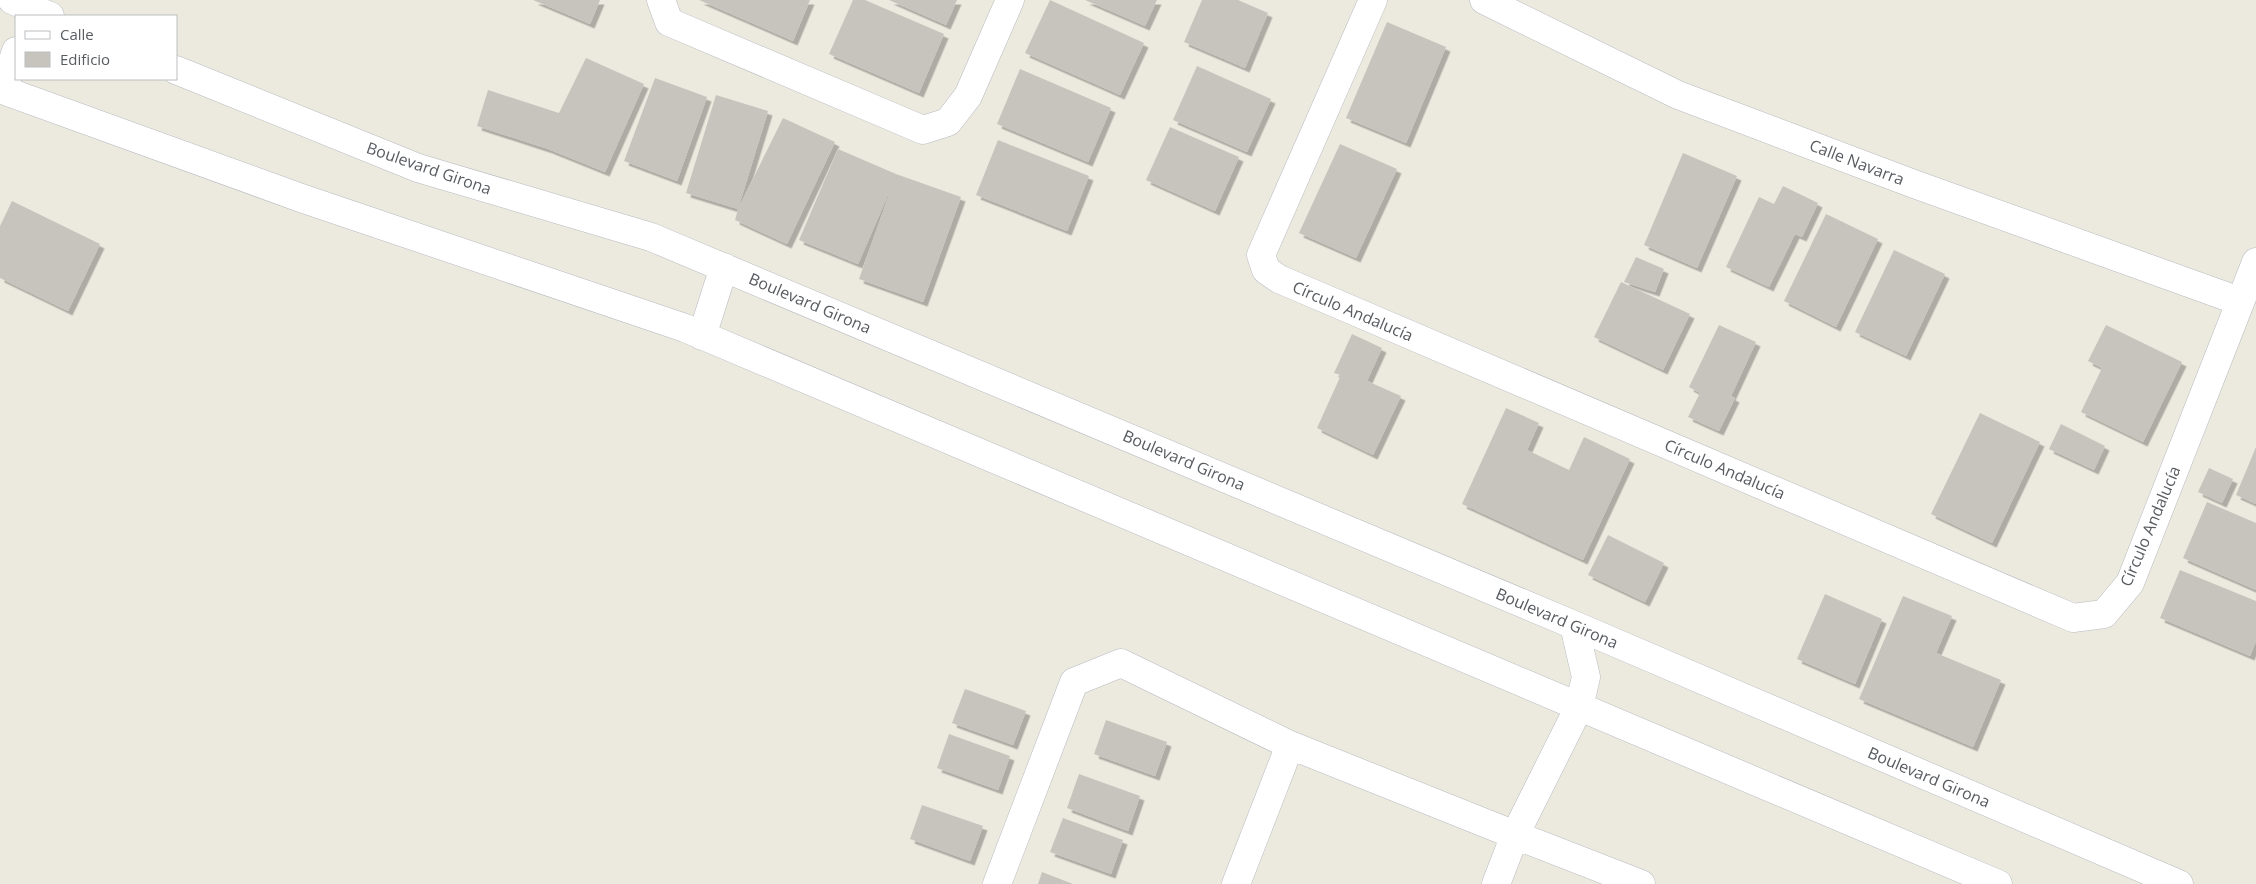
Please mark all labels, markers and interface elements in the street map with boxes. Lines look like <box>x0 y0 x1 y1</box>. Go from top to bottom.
legend <box>15 15 178 80</box>
text: Calle <box>60 24 94 44</box>
text: Edificio <box>60 49 110 69</box>
street label: Calle Navarra <box>1806 134 1908 190</box>
street label: Boulevard Girona <box>364 136 494 200</box>
street label: Boulevard Girona <box>746 267 874 339</box>
street label: Círculo Andalucía <box>1289 276 1417 346</box>
street label: Boulevard Girona <box>1120 424 1248 496</box>
street label: Círculo Andalucía <box>1661 434 1789 504</box>
street label: Círculo Andalucía <box>2115 462 2185 590</box>
street label: Boulevard Girona <box>1493 582 1621 654</box>
street label: Boulevard Girona <box>1865 741 1993 813</box>

